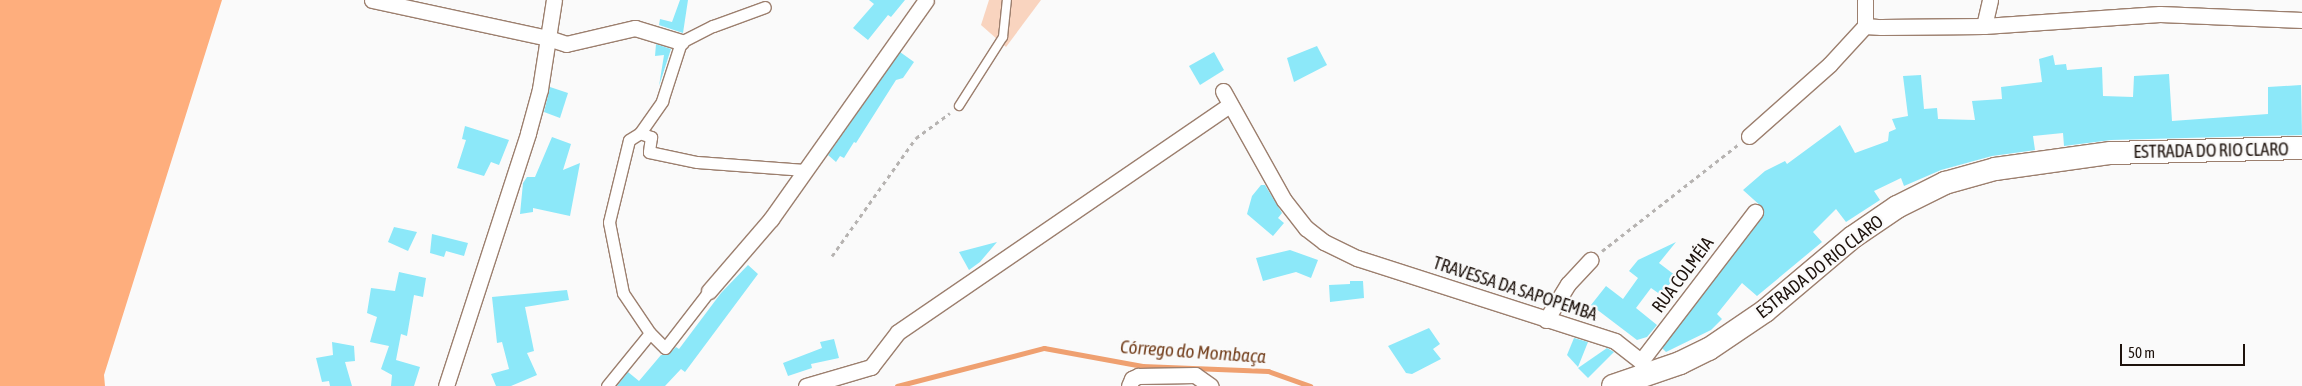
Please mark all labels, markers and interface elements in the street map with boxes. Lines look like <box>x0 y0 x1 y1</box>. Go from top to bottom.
street label: ESTRADA DO RIO CLARO <box>2133 139 2289 163</box>
street label: ESTRADA DO RIO CLARO <box>1752 211 1888 323</box>
street label: RUA COLMÉIA <box>1648 233 1718 317</box>
street label: TRAVESSA DA SAPOPEMBA <box>1430 252 1600 326</box>
scale bar <box>2122 334 2247 366</box>
water label: Córrego do Mombaça <box>1119 336 1267 368</box>
text: 50 m <box>2128 344 2155 361</box>

